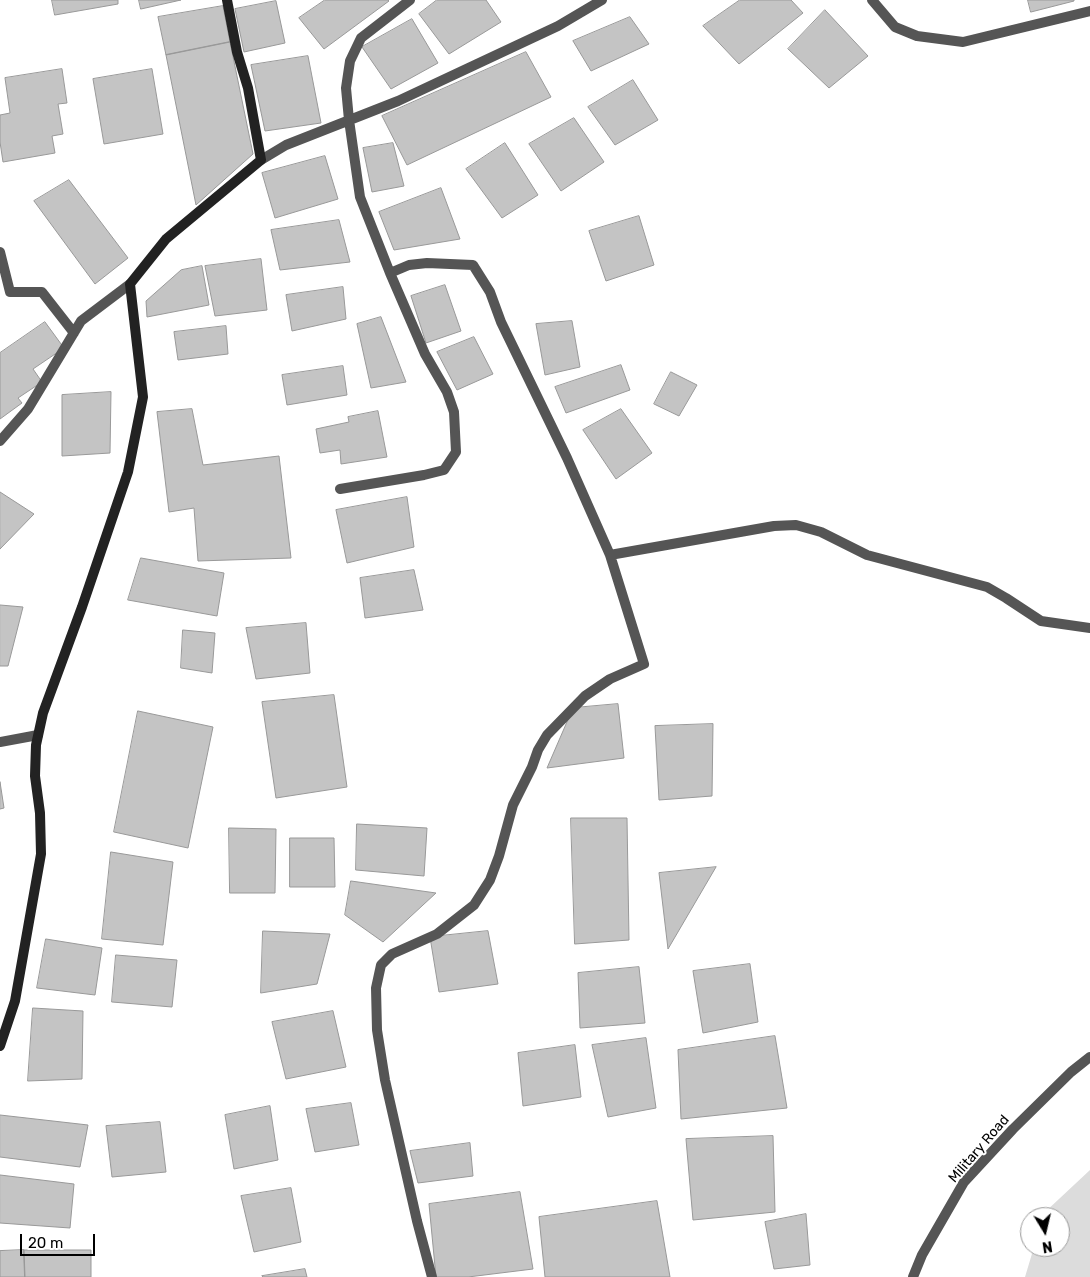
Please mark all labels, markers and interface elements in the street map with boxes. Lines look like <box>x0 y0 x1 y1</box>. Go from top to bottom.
street label: Military Road <box>945 1112 1013 1186</box>
north arrow <box>1020 1207 1070 1257</box>
scale bar <box>22 1224 98 1256</box>
text: 20 m <box>28 1234 63 1252</box>
text: N <box>1041 1237 1054 1256</box>

